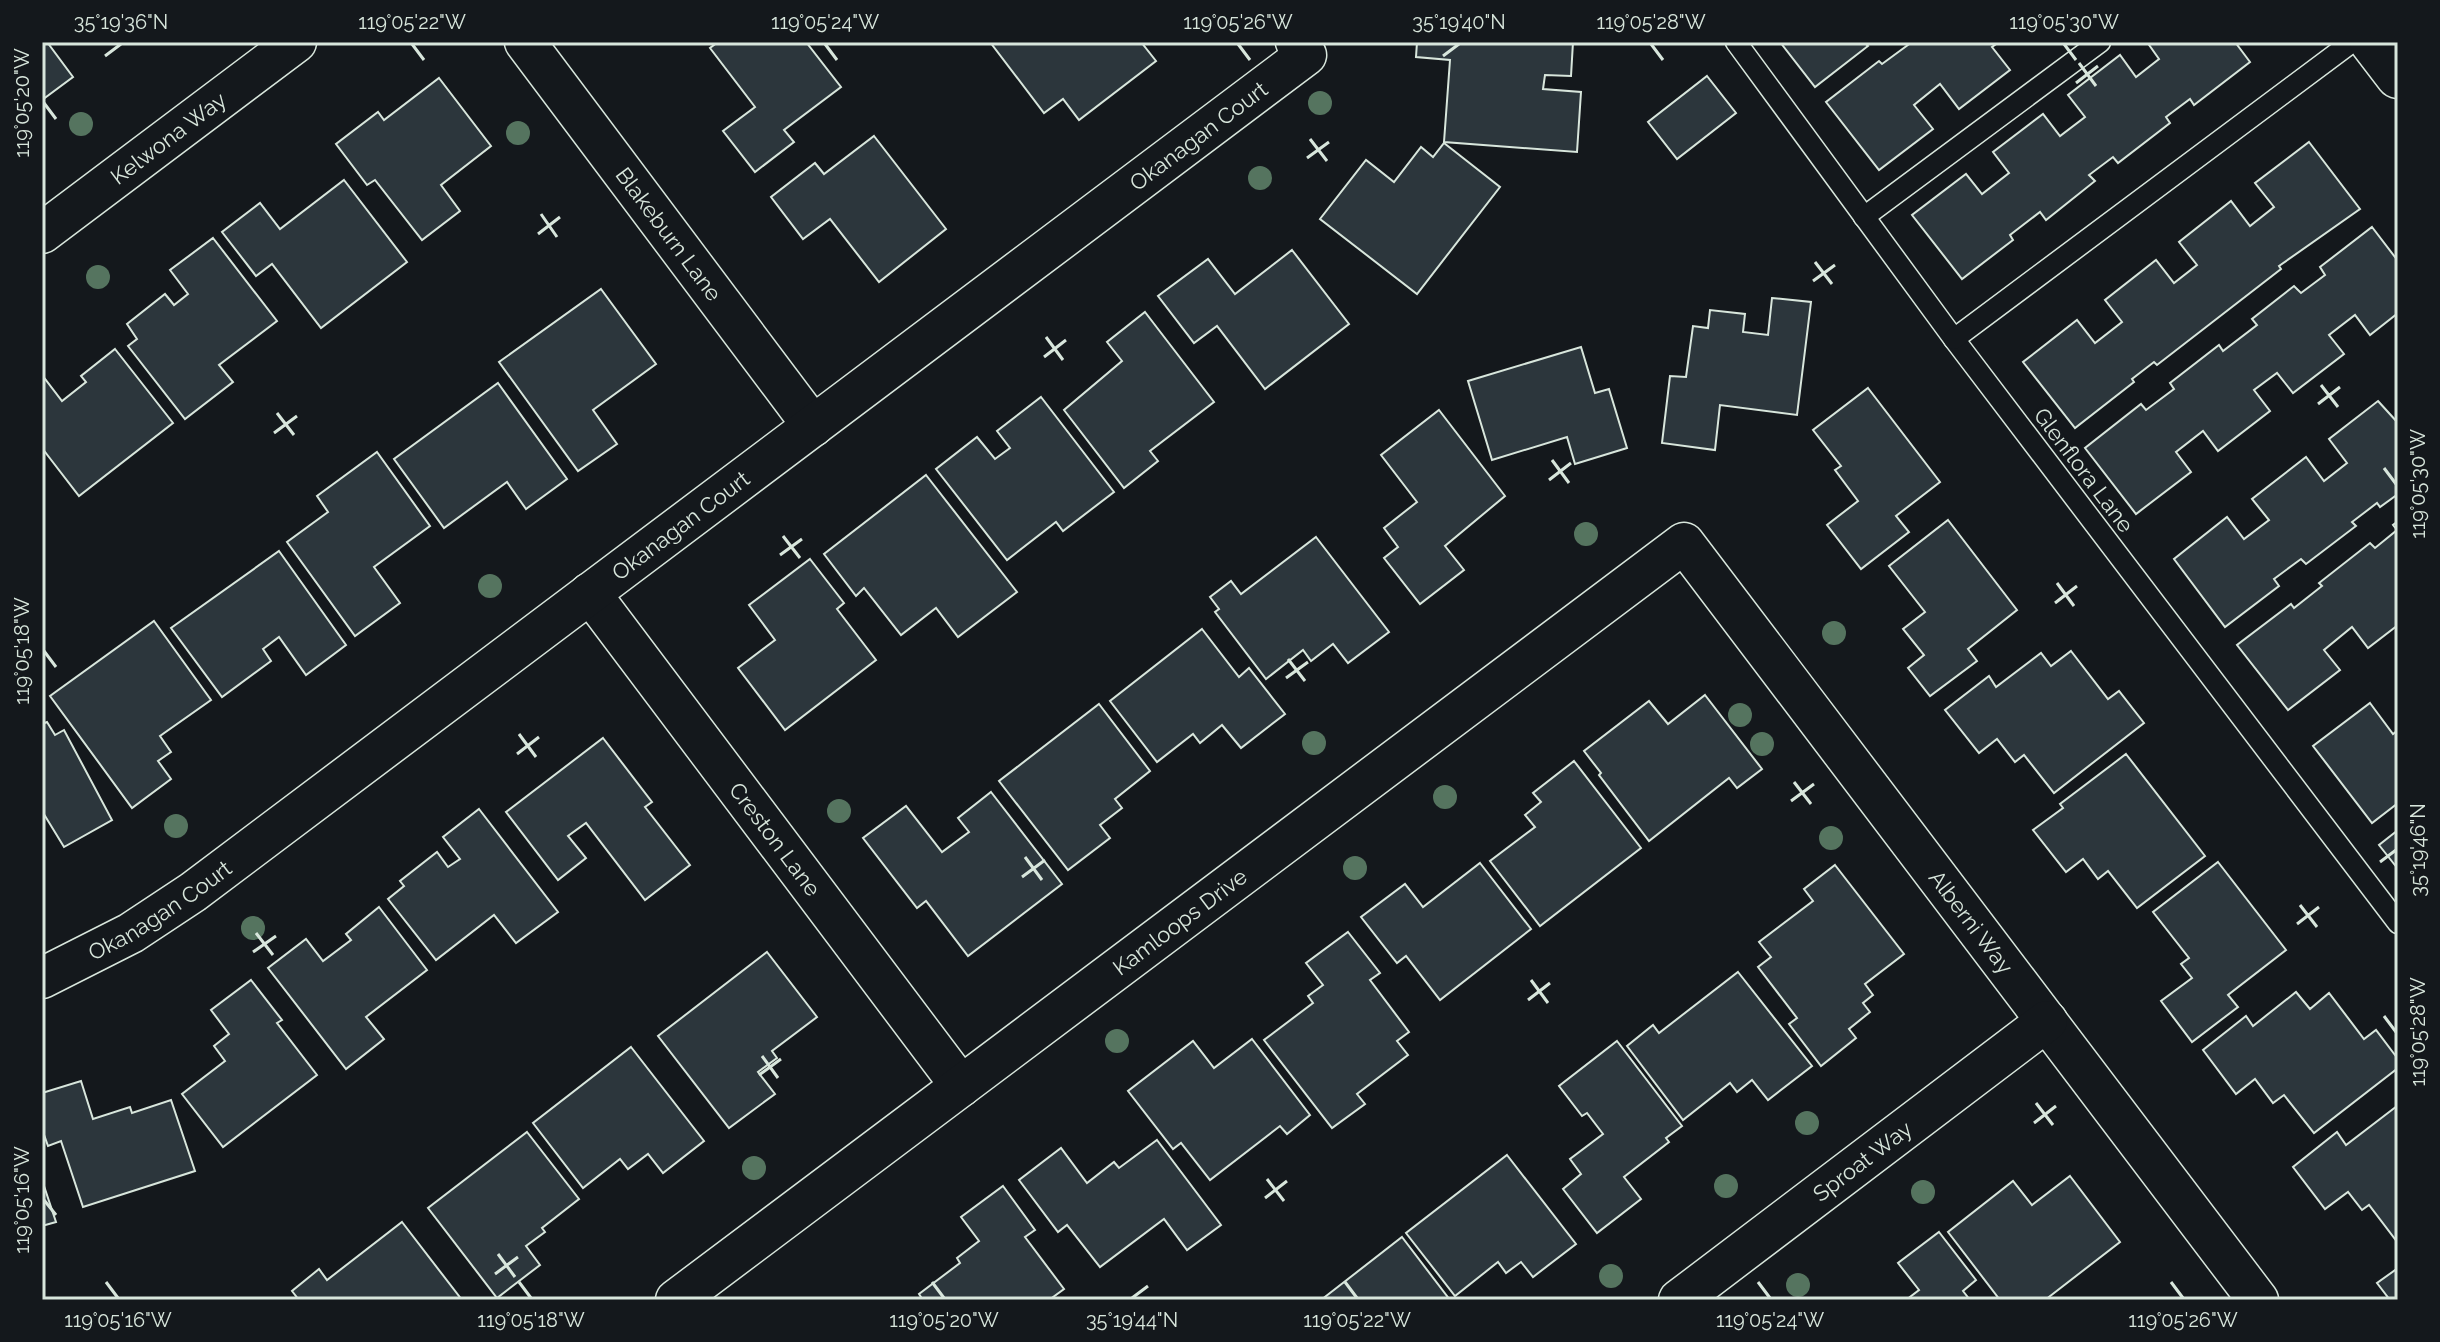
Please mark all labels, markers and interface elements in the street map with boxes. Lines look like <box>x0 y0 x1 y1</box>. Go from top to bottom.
text: 35°19'36"N <box>74 10 168 34</box>
text: 119°05'22"W <box>358 10 466 34</box>
text: 119°05'24"W <box>771 10 879 34</box>
text: 119°05'26"W <box>1183 10 1293 34</box>
text: 35°19'40"N <box>1412 10 1506 34</box>
text: 119°05'28"W <box>1596 10 1706 34</box>
text: 119°05'30"W <box>2009 10 2119 34</box>
text: 119°05'20"W <box>10 48 34 158</box>
street label: Okanagan Court <box>1124 75 1273 196</box>
street label: Kelwona Way <box>105 86 231 190</box>
street label: Blakeburn Lane <box>611 162 727 306</box>
street label: Glenflora Lane <box>2029 403 2139 537</box>
text: 119°05'30"W <box>2406 429 2430 539</box>
street label: Okanagan Court <box>607 465 755 586</box>
text: 119°05'18"W <box>10 597 34 705</box>
street label: Creston Lane <box>724 777 826 901</box>
text: 35°19'46"N <box>2406 803 2430 897</box>
street label: Okanagan Court <box>84 854 237 966</box>
street label: Kamloops Drive <box>1108 863 1252 980</box>
street label: Alberni Way <box>1924 865 2019 979</box>
text: 119°05'28"W <box>2406 977 2430 1087</box>
street label: Sproat Way <box>1808 1115 1917 1207</box>
text: 119°05'16"W <box>10 1146 34 1254</box>
text: 119°05'16"W <box>64 1308 172 1332</box>
text: 119°05'18"W <box>477 1308 585 1332</box>
text: 119°05'20"W <box>889 1308 999 1332</box>
text: 35°19'44"N <box>1086 1308 1178 1332</box>
text: 119°05'22"W <box>1303 1308 1411 1332</box>
text: 119°05'24"W <box>1716 1308 1824 1332</box>
text: 119°05'26"W <box>2128 1308 2238 1332</box>

